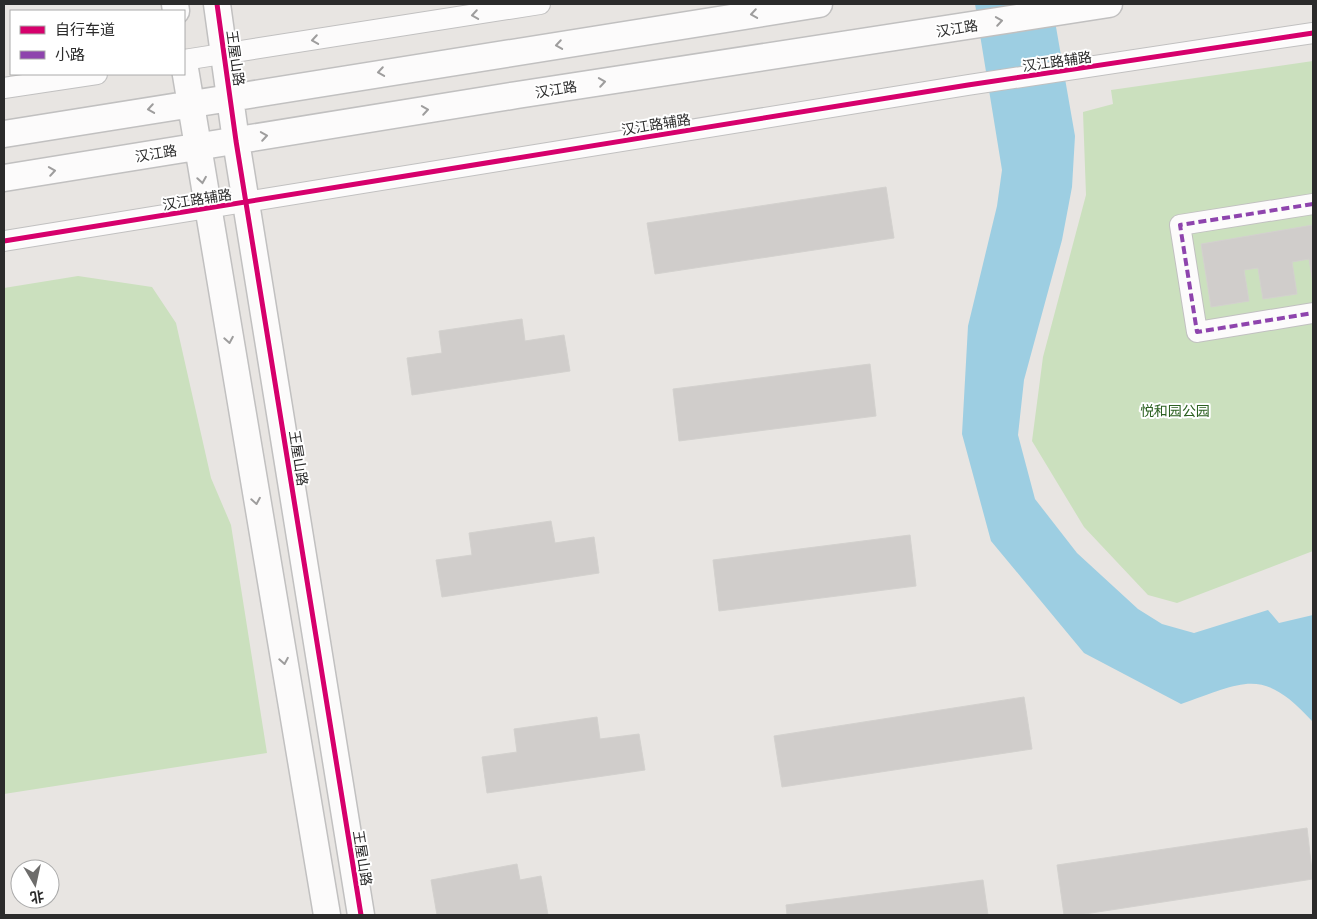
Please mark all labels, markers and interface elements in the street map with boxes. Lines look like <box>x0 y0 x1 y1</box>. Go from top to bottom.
one-way arrow <box>749 8 757 19</box>
one-way arrow <box>471 9 479 19</box>
legend <box>10 10 185 75</box>
street label: 汉江路 <box>935 16 979 40</box>
one-way arrow <box>995 17 1004 27</box>
text: 自行车道 <box>55 20 115 38</box>
street label: 王屋山路 <box>224 29 248 87</box>
one-way arrow <box>310 34 318 45</box>
one-way arrow <box>554 39 563 49</box>
text: 小路 <box>55 45 85 63</box>
street label: 汉江路辅路 <box>1021 48 1093 74</box>
one-way arrow <box>376 67 385 77</box>
street label: 汉江路 <box>534 77 578 101</box>
one-way arrow <box>598 78 607 88</box>
one-way arrow <box>147 103 155 113</box>
one-way arrow <box>420 106 429 116</box>
street label: 汉江路辅路 <box>620 110 692 138</box>
one-way arrow <box>260 132 268 142</box>
street label: 汉江路 <box>134 141 178 165</box>
one-way arrow <box>47 166 56 176</box>
one-way arrow <box>197 176 207 184</box>
street label: 汉江路辅路 <box>161 185 233 213</box>
one-way arrow <box>224 336 234 345</box>
park label: 悦和园公园 <box>1140 402 1210 419</box>
street label: 王屋山路 <box>286 429 312 487</box>
one-way arrow <box>251 496 261 505</box>
one-way arrow <box>278 656 288 665</box>
street label: 王屋山路 <box>350 829 376 887</box>
north arrow <box>10 859 60 909</box>
text: 北 <box>29 888 45 907</box>

